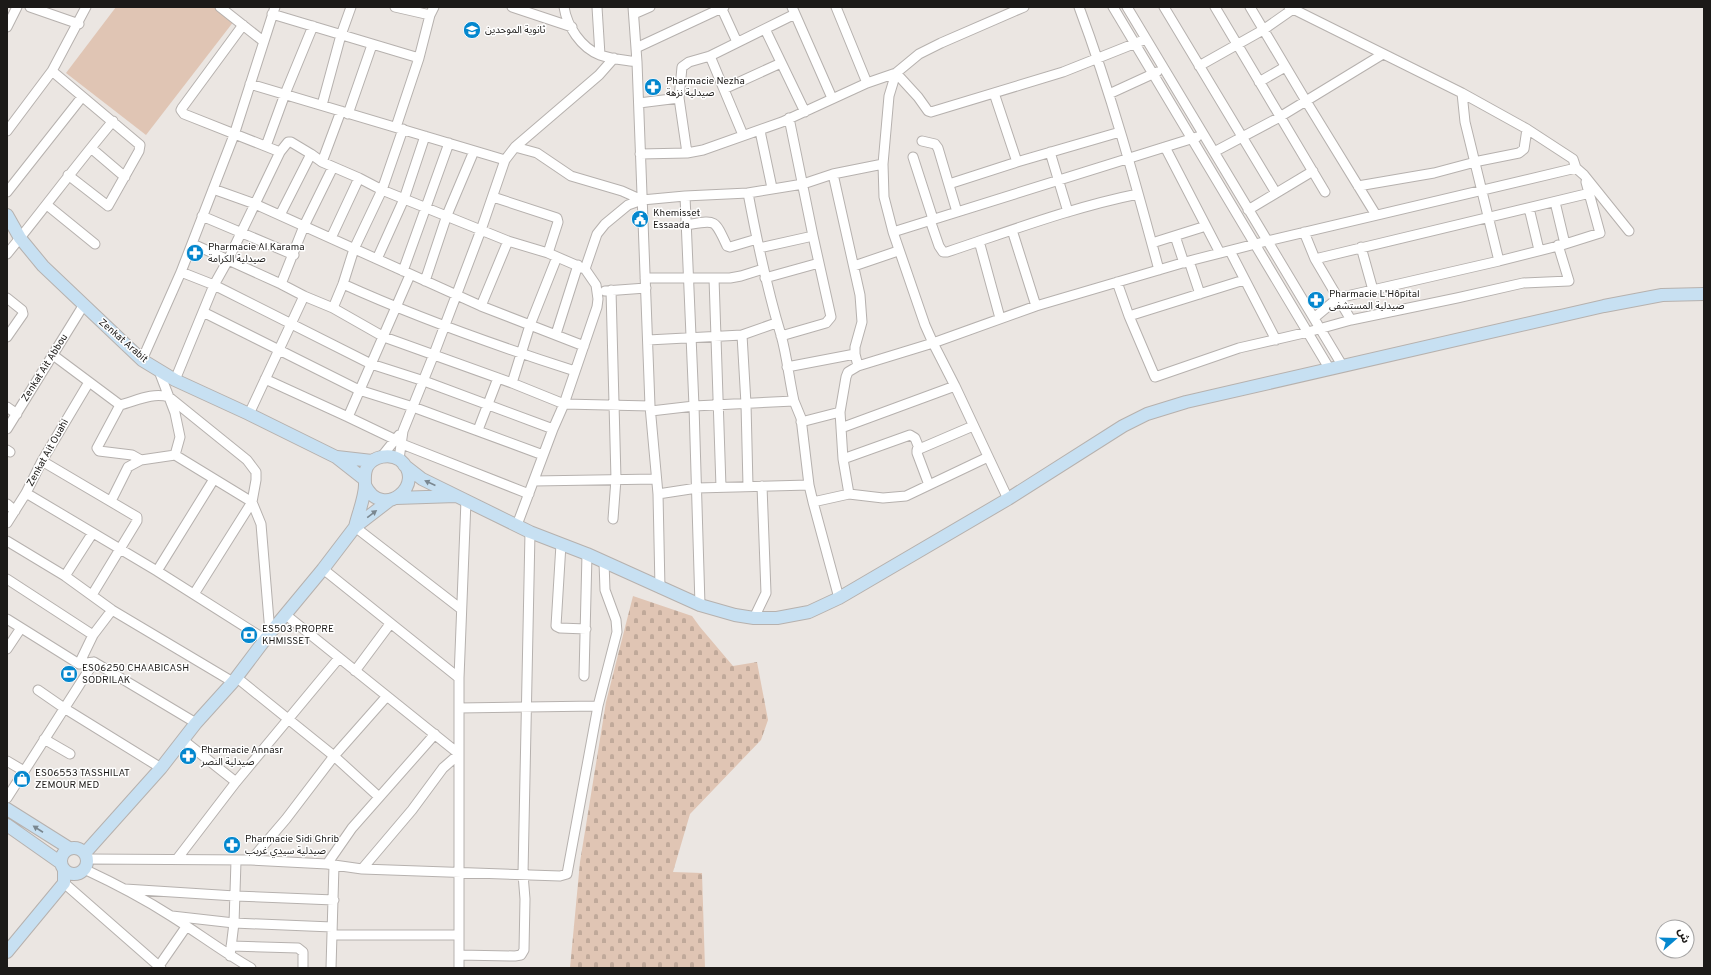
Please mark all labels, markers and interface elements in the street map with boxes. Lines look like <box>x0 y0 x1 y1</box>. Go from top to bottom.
school or university icon: ثانوية الموحدين <box>462 20 482 40</box>
place label: ثانوية الموحدين <box>485 24 546 37</box>
place label: Pharmacie Nezha صيدلية نزهة <box>666 75 745 100</box>
pharmacy icon: Pharmacie Nezha صيدلية نزهة <box>643 77 663 97</box>
place label: Khemisset Essaada <box>653 207 700 232</box>
public building icon: Khemisset Essaada <box>630 209 650 229</box>
place label: Pharmacie Al Karama صيدلية الكرامة <box>208 241 304 266</box>
pharmacy icon: Pharmacie Al Karama صيدلية الكرامة <box>185 243 205 263</box>
place label: Pharmacie L'Hôpital صيدلية المستشفى <box>1329 288 1420 313</box>
pharmacy icon: Pharmacie L'Hôpital صيدلية المستشفى <box>1306 290 1326 310</box>
street label: Zenkat Arabit <box>96 316 150 366</box>
street label: Zenkat Ait Abbou <box>19 332 71 404</box>
street label: Zenkat Ait Ouahi <box>24 417 72 489</box>
one-way arrow <box>424 480 436 486</box>
one-way arrow <box>367 509 378 518</box>
place label: ES503 PROPRE KHMISSET <box>262 623 334 648</box>
bank icon: ES503 PROPRE KHMISSET <box>239 625 259 645</box>
place label: ES06250 CHAABICASH SODRILAK <box>82 662 189 687</box>
bank icon: ES06250 CHAABICASH SODRILAK <box>59 664 79 684</box>
place label: Pharmacie Annasr صيدلية النصر <box>200 744 283 769</box>
pharmacy icon: Pharmacie Annasr صيدلية النصر <box>178 746 198 766</box>
place label: ES06553 TASSHILAT ZEMOUR MED <box>35 767 130 792</box>
shop icon: ES06553 TASSHILAT ZEMOUR MED <box>12 769 32 789</box>
one-way arrow <box>32 825 44 832</box>
place label: Pharmacie Sidi Ghrib صيدلية سيدي غريب <box>245 833 339 858</box>
pharmacy icon: Pharmacie Sidi Ghrib صيدلية سيدي غريب <box>222 835 242 855</box>
north arrow <box>1655 919 1695 959</box>
text: ش <box>1674 926 1693 945</box>

